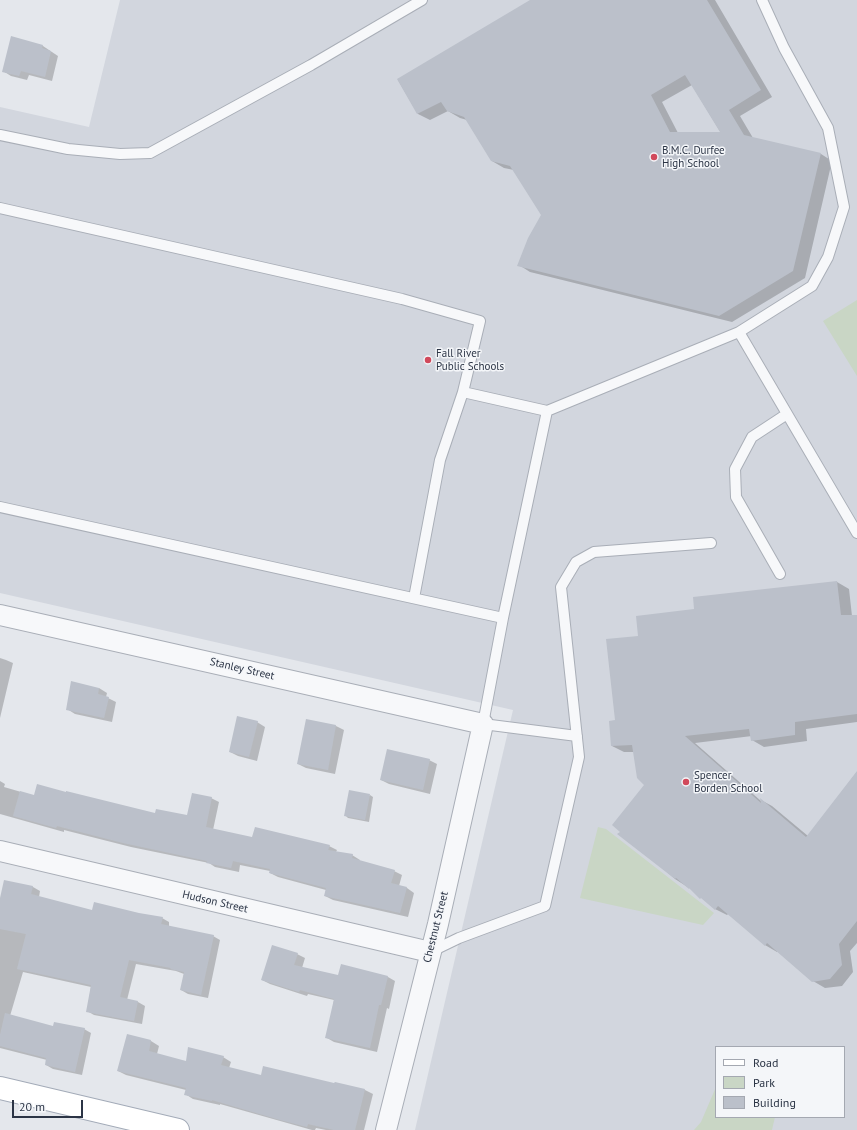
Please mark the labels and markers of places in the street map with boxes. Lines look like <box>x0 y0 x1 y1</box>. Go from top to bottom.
place label: B.M.C. Durfee High School <box>662 144 725 170</box>
marker: B.M.C. Durfee High School <box>649 152 659 162</box>
place label: Fall River Public Schools <box>436 347 504 373</box>
marker: Fall River Public Schools <box>423 355 433 365</box>
place label: Spencer Borden School <box>694 769 762 795</box>
marker: Spencer Borden School <box>681 777 691 787</box>

